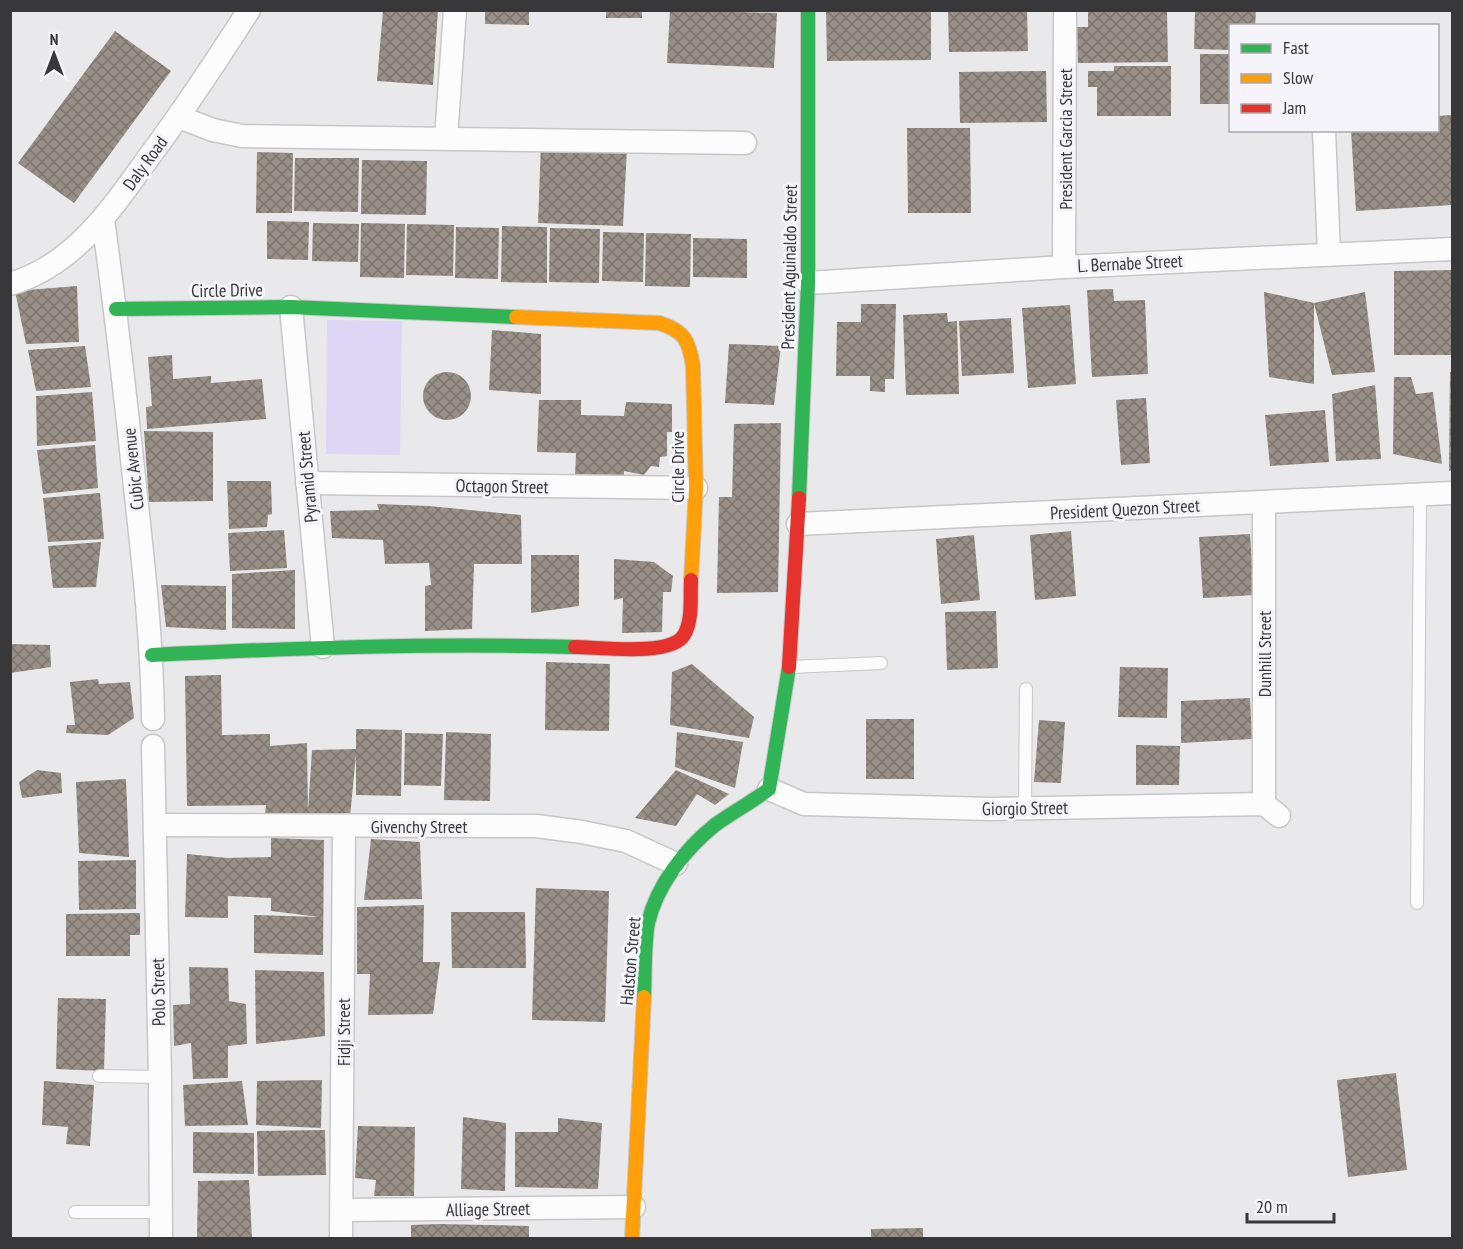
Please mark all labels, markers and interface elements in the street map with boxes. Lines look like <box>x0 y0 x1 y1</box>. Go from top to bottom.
north arrow <box>24 24 84 84</box>
legend <box>1229 24 1439 132</box>
text: N <box>50 29 58 49</box>
text: Fast <box>1283 36 1309 59</box>
text: Slow <box>1283 66 1314 89</box>
street label: President Garcia Street <box>1054 68 1077 210</box>
text: Jam <box>1282 96 1306 119</box>
street label: Daly Road <box>118 131 172 195</box>
street label: President Aguinaldo Street <box>776 184 802 350</box>
street label: L. Bernabe Street <box>1077 249 1183 277</box>
street label: Circle Drive <box>191 278 263 302</box>
street label: Cubic Avenue <box>117 427 149 511</box>
street label: Pyramid Street <box>292 430 322 524</box>
street label: Circle Drive <box>666 431 689 503</box>
street label: Octagon Street <box>455 474 549 498</box>
street label: President Quezon Street <box>1050 494 1200 524</box>
street label: Dunhill Street <box>1253 611 1276 697</box>
street label: Giorgio Street <box>982 796 1068 820</box>
street label: Givenchy Street <box>371 815 467 838</box>
street label: Halston Street <box>615 916 645 1006</box>
street label: Polo Street <box>146 958 170 1026</box>
street label: Fidji Street <box>332 998 355 1066</box>
scale bar <box>1247 1186 1334 1224</box>
text: 20 m <box>1256 1195 1288 1218</box>
street label: Alliage Street <box>446 1197 530 1221</box>

